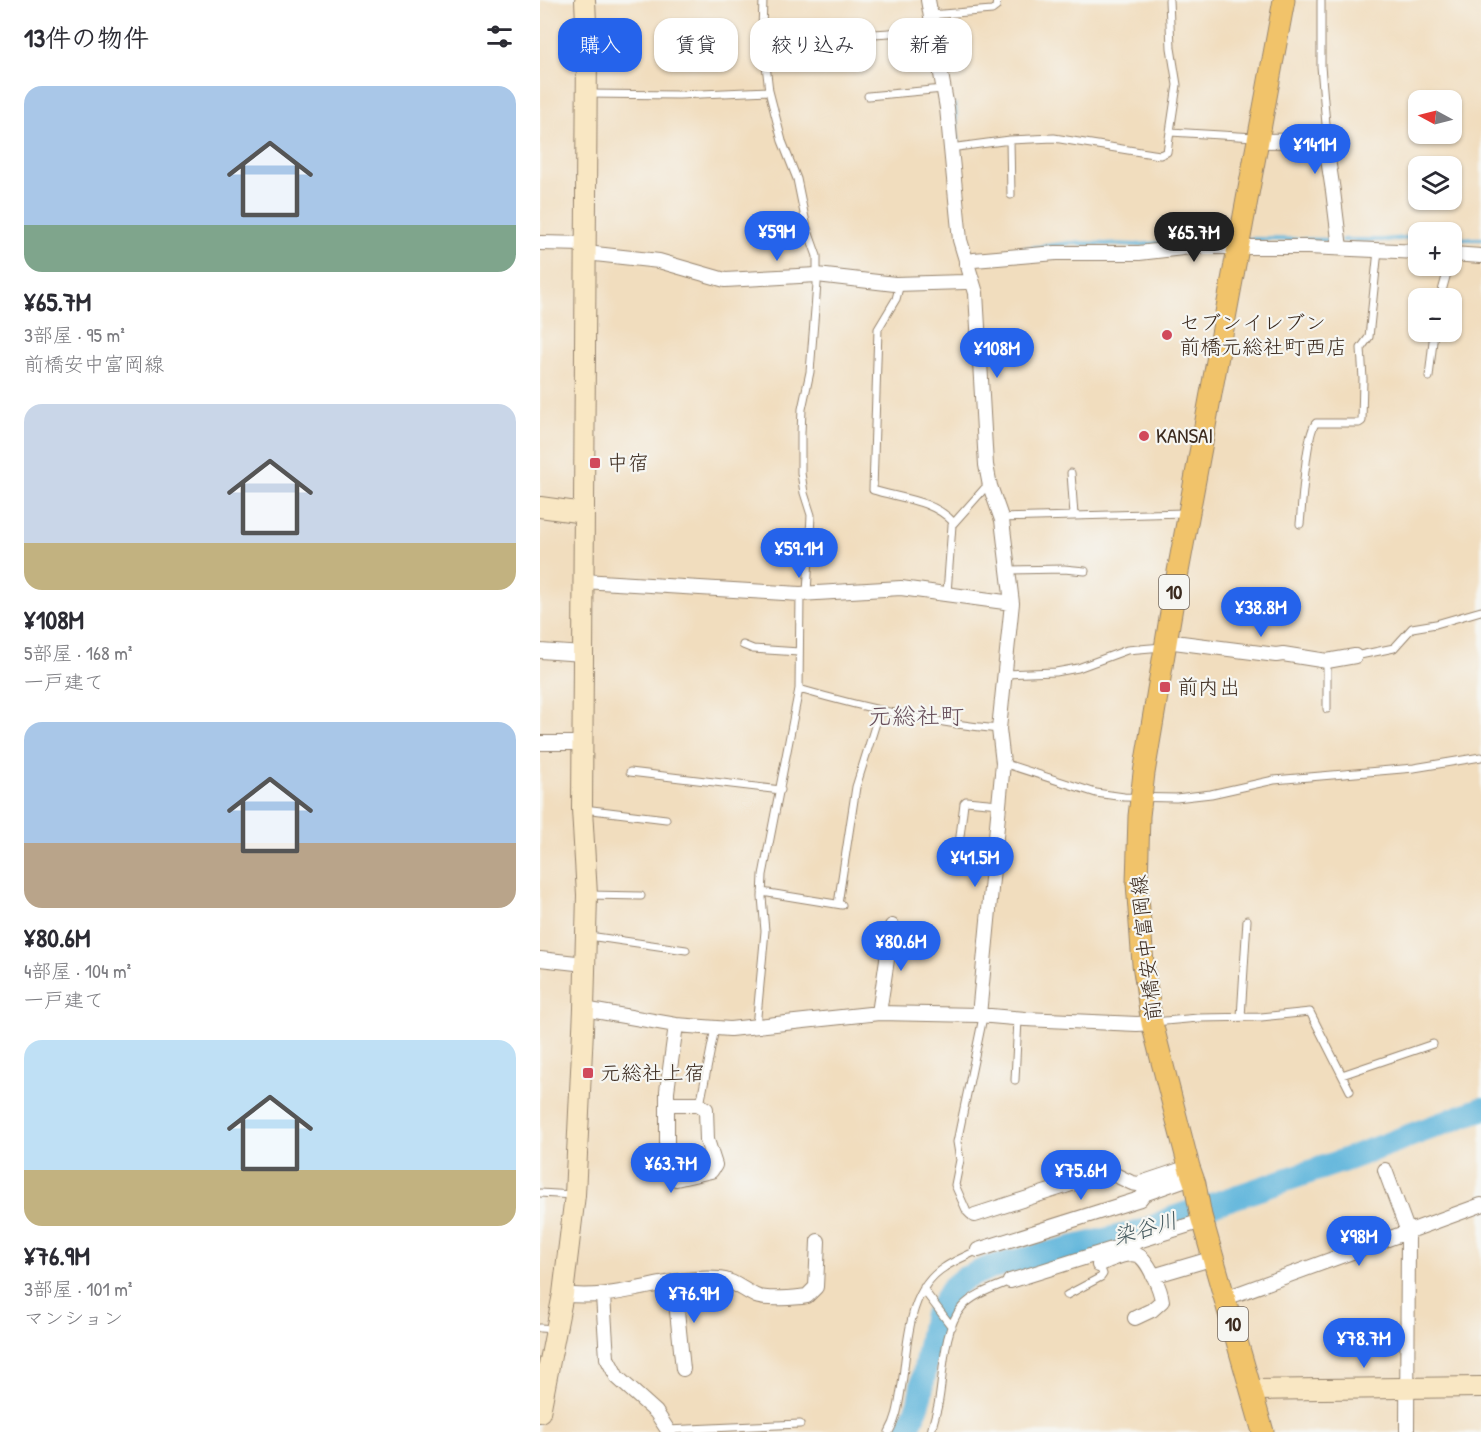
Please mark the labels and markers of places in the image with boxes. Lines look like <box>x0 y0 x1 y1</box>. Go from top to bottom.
pin: ¥141M <box>1273 124 1357 175</box>
pin: ¥59M <box>741 211 813 262</box>
pin: ¥65.7M <box>1145 212 1243 263</box>
place label: セブンイレブン 前橋元総社町西店 <box>1179 308 1347 361</box>
pin: ¥108M <box>955 328 1039 379</box>
marker: セブンイレブン 前橋元総社町西店 <box>1160 328 1174 342</box>
place label: KANSAI <box>1156 421 1213 450</box>
marker: KANSAI <box>1137 429 1151 443</box>
place label: 中宿 <box>607 448 649 477</box>
marker: 中宿 <box>588 456 602 470</box>
pin: ¥59.1M <box>750 528 848 579</box>
pin: ¥38.8M <box>1212 587 1310 638</box>
place label: 前内出 <box>1177 672 1240 701</box>
marker: 前内出 <box>1158 680 1172 694</box>
pin: ¥41.5M <box>926 837 1024 888</box>
pin: ¥80.6M <box>852 921 950 972</box>
place label: 元総社上宿 <box>600 1058 705 1087</box>
marker: 元総社上宿 <box>581 1066 595 1080</box>
pin: ¥63.7M <box>622 1143 720 1194</box>
pin: ¥75.6M <box>1032 1150 1130 1201</box>
pin: ¥98M <box>1323 1216 1395 1267</box>
pin: ¥76.9M <box>645 1273 743 1324</box>
pin: ¥78.7M <box>1315 1318 1413 1369</box>

